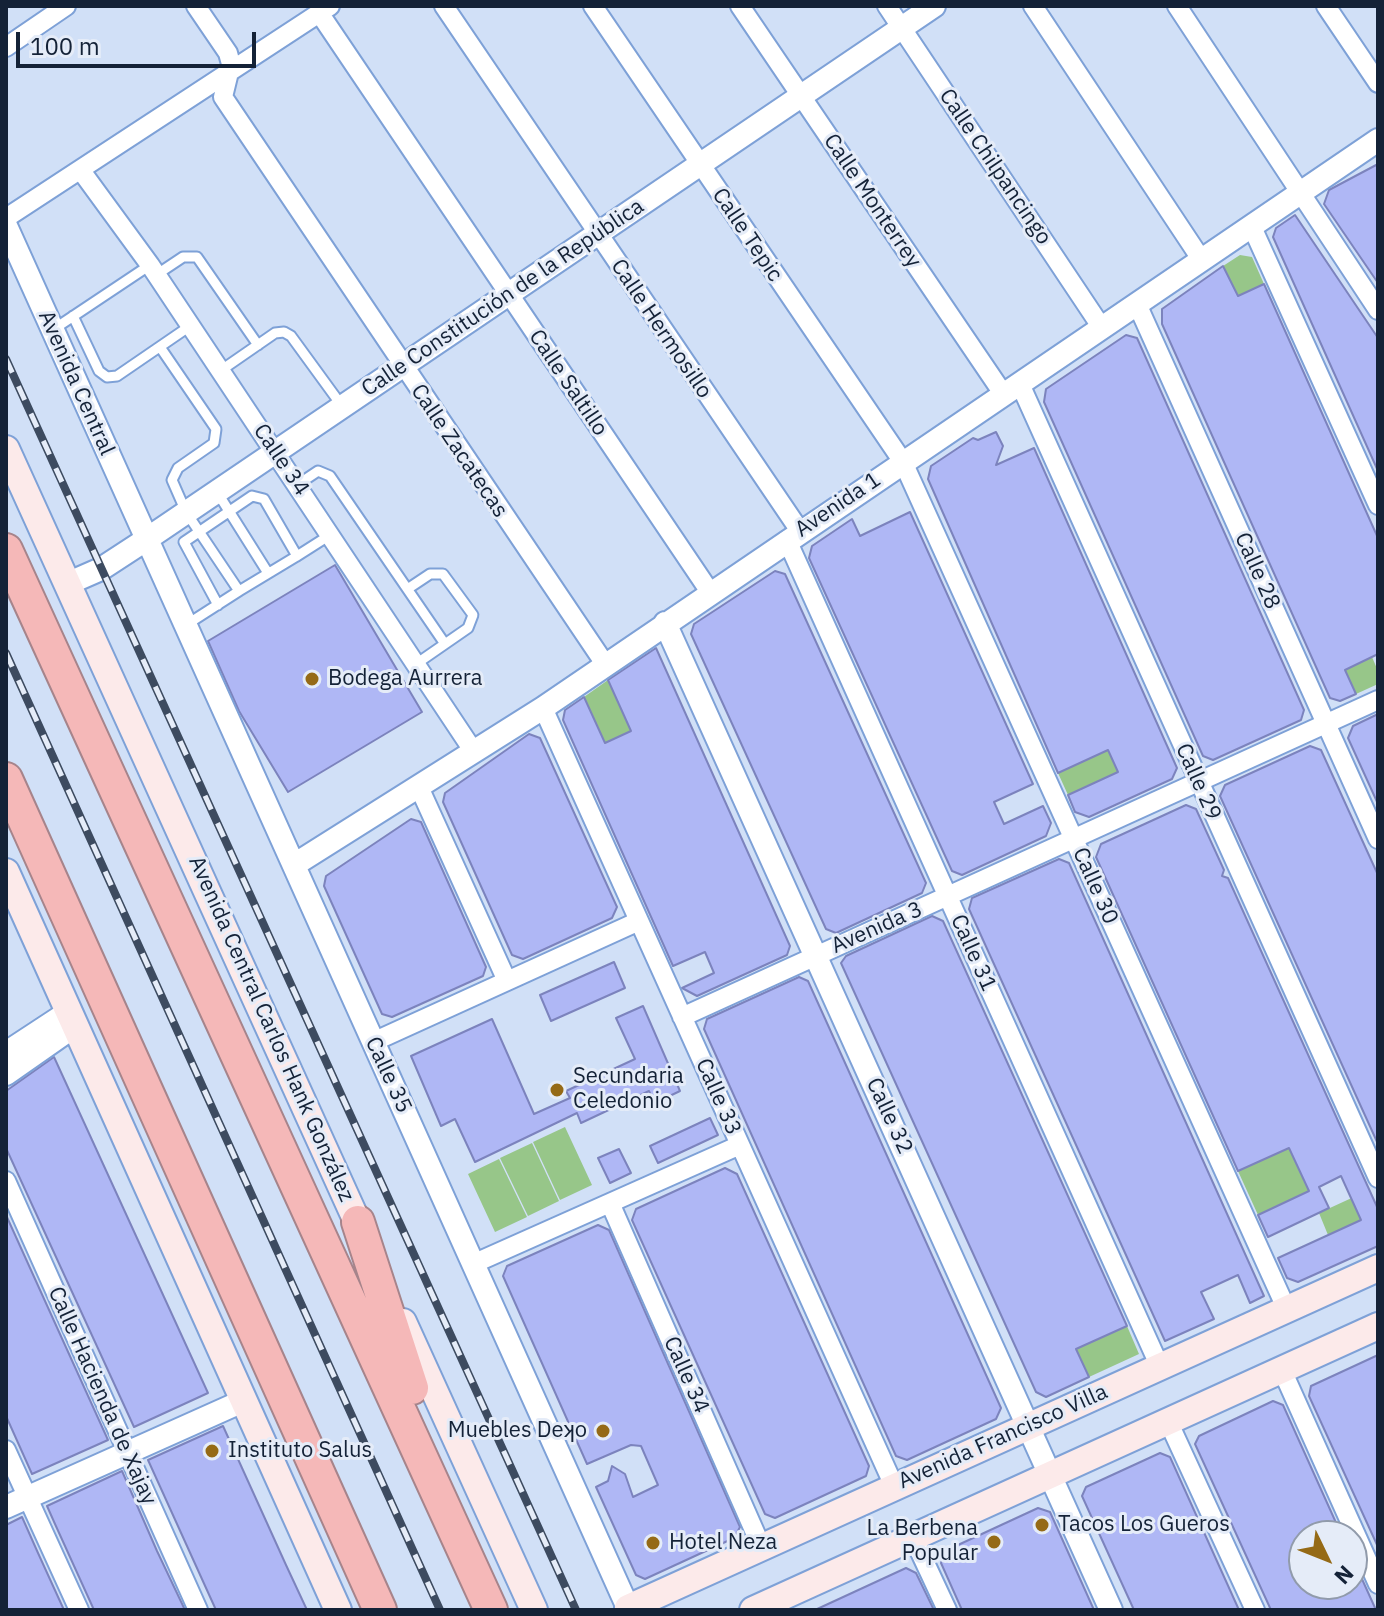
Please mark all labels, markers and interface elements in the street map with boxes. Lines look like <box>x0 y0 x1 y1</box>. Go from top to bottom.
scale bar <box>20 16 260 66</box>
text: 100 m <box>30 30 100 62</box>
street label: Calle Chilpancingo <box>933 84 1057 250</box>
street label: Calle Monterrey <box>817 129 927 273</box>
street label: Calle Tepic <box>706 183 788 287</box>
street label: Calle Constitución de la República <box>357 193 649 403</box>
street label: Calle Hermosillo <box>605 254 717 404</box>
street label: Avenida Central <box>32 306 120 460</box>
street label: Calle Saltillo <box>523 325 613 441</box>
street label: Calle Zacatecas <box>405 379 513 523</box>
street label: Calle 34 <box>247 419 315 501</box>
street label: Avenida 1 <box>790 467 886 543</box>
street label: Calle 28 <box>1228 529 1286 613</box>
place label: Bodega Aurrera <box>328 666 482 692</box>
marker: Bodega Aurrera <box>303 670 321 688</box>
street label: Calle 29 <box>1169 740 1227 824</box>
street label: Calle 30 <box>1066 844 1124 928</box>
street label: Avenida Central Carlos Hank González <box>183 852 359 1206</box>
street label: Avenida 3 <box>827 896 927 960</box>
street label: Calle 31 <box>944 911 1002 995</box>
street label: Calle 35 <box>359 1033 417 1117</box>
street label: Calle 33 <box>689 1055 747 1139</box>
place label: Secundaria Celedonio <box>573 1064 684 1116</box>
street label: Calle 32 <box>860 1074 918 1158</box>
marker: Secundaria Celedonio <box>548 1081 566 1099</box>
street label: Calle Hacienda de Xajay <box>42 1283 162 1509</box>
street label: Calle 34 <box>657 1333 715 1417</box>
street label: Avenida Francisco Villa <box>894 1379 1112 1495</box>
place label: Muebles Deʞo <box>448 1418 587 1444</box>
marker: Muebles Deʞo <box>594 1422 612 1440</box>
place label: Instituto Salus <box>228 1438 372 1464</box>
marker: Instituto Salus <box>203 1442 221 1460</box>
place label: Tacos Los Gueros <box>1058 1512 1230 1538</box>
place label: La Berbena Popular <box>866 1516 978 1568</box>
marker: Tacos Los Gueros <box>1033 1516 1051 1534</box>
north arrow <box>1288 1520 1368 1600</box>
place label: Hotel Neza <box>669 1530 777 1556</box>
marker: La Berbena Popular <box>985 1533 1003 1551</box>
marker: Hotel Neza <box>644 1534 662 1552</box>
text: N <box>1328 1560 1360 1591</box>

